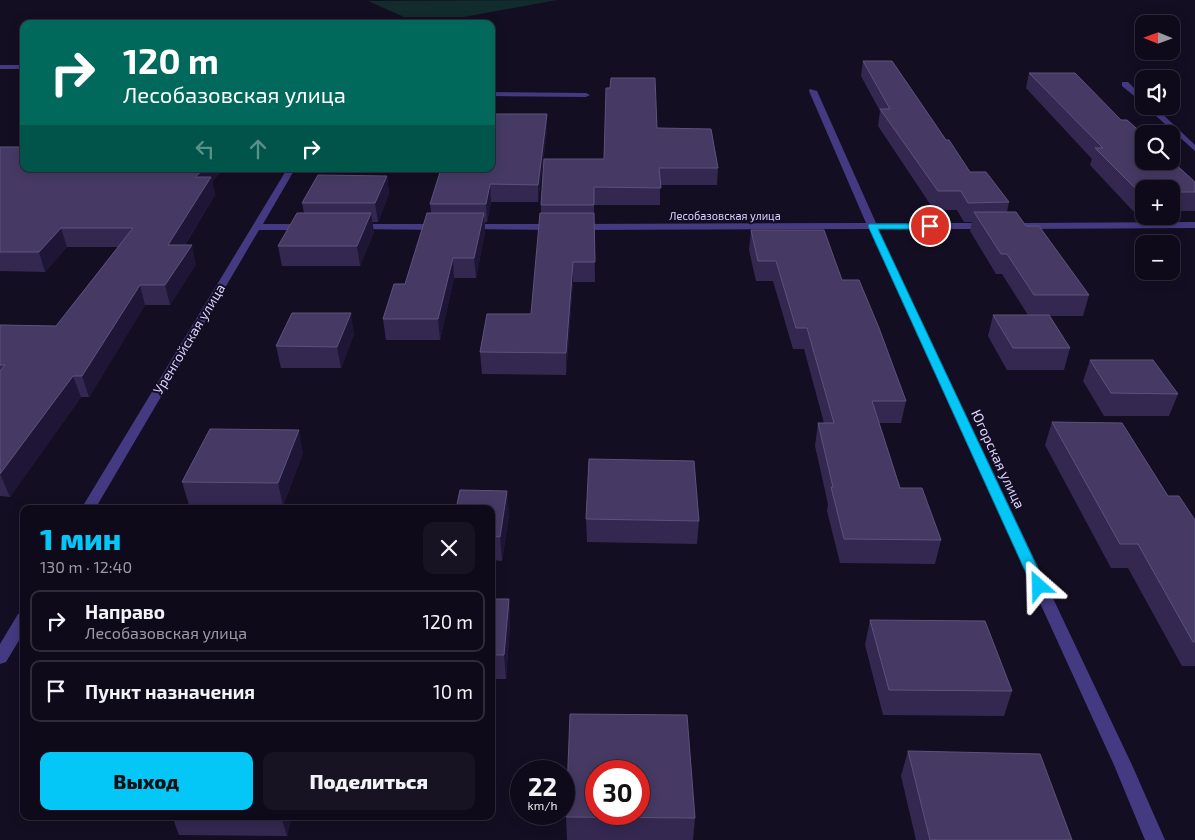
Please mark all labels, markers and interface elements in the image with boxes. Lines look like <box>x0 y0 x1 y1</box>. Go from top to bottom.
north arrow <box>1135 15 1180 60</box>
map controls <box>1135 15 1180 280</box>
text: 120 m <box>123 39 219 81</box>
icon: right <box>40 40 105 105</box>
button: sound <box>1135 70 1180 115</box>
text: Лесобазовская улица <box>123 81 346 107</box>
button: search <box>1135 125 1180 170</box>
icon: left <box>191 135 219 163</box>
icon: ahead <box>244 135 272 163</box>
icon: right <box>297 135 325 163</box>
button: + <box>1135 180 1180 225</box>
pin <box>909 205 951 247</box>
street label: Лесобазовская улица <box>669 209 781 223</box>
icon: arrive <box>916 212 944 240</box>
button: − <box>1135 235 1180 280</box>
street label: Уренгойская улица <box>149 280 228 397</box>
street label: Югорская улица <box>968 407 1029 511</box>
text: 1 мин <box>40 520 121 556</box>
button: close <box>423 522 475 574</box>
text: 130 m · 12:40 <box>40 557 132 576</box>
position arrow <box>1012 559 1064 611</box>
text: Направо <box>85 600 165 623</box>
icon: right <box>42 607 70 635</box>
text: 120 m <box>422 610 473 633</box>
text: Лесобазовская улица <box>85 623 247 642</box>
icon: arrive <box>42 677 70 705</box>
text: Пункт назначения <box>85 680 255 703</box>
text: 10 m <box>433 680 473 703</box>
button: Выход <box>40 752 253 810</box>
button: Поделиться <box>263 752 475 810</box>
speed limit sign: 30 <box>585 760 650 825</box>
text: 22 <box>528 771 557 801</box>
text: km/h <box>528 798 557 812</box>

